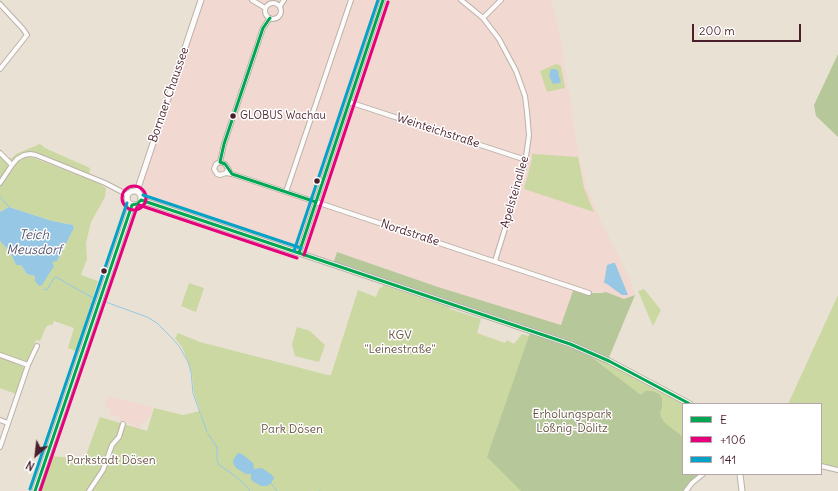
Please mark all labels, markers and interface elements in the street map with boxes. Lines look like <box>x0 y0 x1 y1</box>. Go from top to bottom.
scale bar <box>694 16 803 42</box>
text: 200 m <box>699 23 735 38</box>
street label: Bornaer Chaussee <box>146 45 192 145</box>
place label: GLOBUS Wachau <box>240 109 326 123</box>
marker: GLOBUS Wachau <box>228 111 238 121</box>
street label: Weinteichstraße <box>395 111 481 151</box>
street label: Apelsteinallee <box>498 154 532 230</box>
unlabelled marker <box>312 176 322 186</box>
street label: Nordstraße <box>379 217 441 249</box>
water label: Teich Meusdorf <box>6 227 62 258</box>
unlabelled marker <box>99 266 109 276</box>
park label: KGV "Leinestraße" <box>364 329 436 357</box>
legend <box>682 403 822 475</box>
park label: Erholungspark Lößnig-Dölitz <box>532 408 612 436</box>
text: E <box>720 412 727 427</box>
park label: Park Dösen <box>261 423 323 437</box>
text: +106 <box>720 432 746 447</box>
north arrow <box>16 435 56 475</box>
text: 141 <box>720 452 736 467</box>
park label: Parkstadt Dösen <box>66 454 156 468</box>
text: N <box>24 458 37 474</box>

